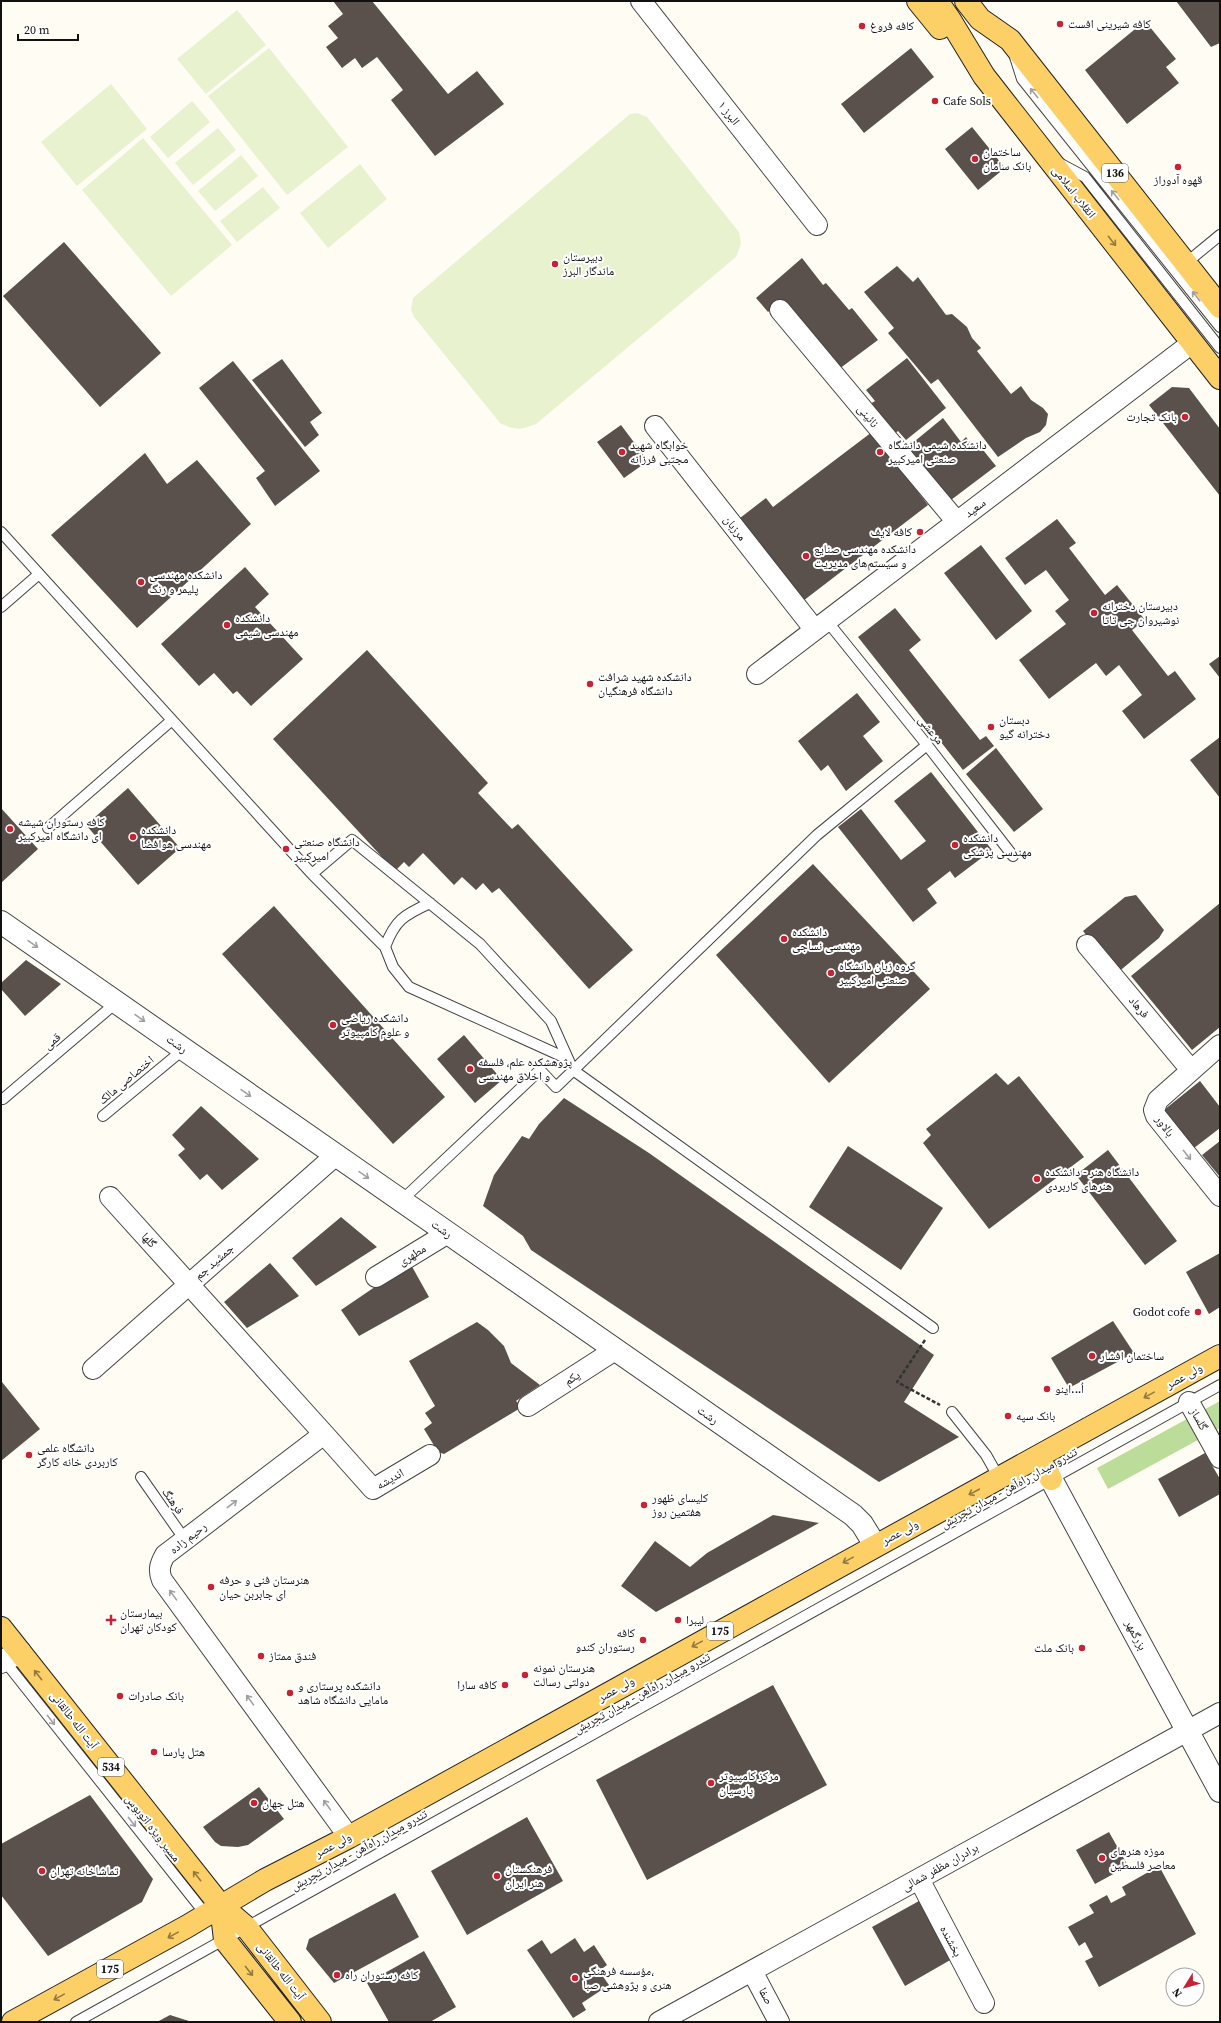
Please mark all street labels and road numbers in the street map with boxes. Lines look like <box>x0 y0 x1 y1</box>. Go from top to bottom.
street label: البرز ۱ <box>715 98 744 129</box>
street label: انقلاب اسلامی <box>1049 163 1099 221</box>
road number: 136 <box>1102 164 1128 182</box>
street label: نائینی <box>854 401 882 431</box>
street label: سعید <box>961 495 989 521</box>
street label: مرزبان <box>720 512 750 544</box>
street label: مرعشی <box>915 712 947 748</box>
street label: فرهاد <box>1125 993 1153 1021</box>
street label: قمی <box>40 1029 64 1053</box>
street label: رشت <box>163 1031 191 1057</box>
street label: اختصاصی مالک <box>95 1052 157 1108</box>
street label: بالاور <box>1151 1111 1178 1140</box>
street label: رشت <box>428 1216 456 1242</box>
street label: گلها <box>138 1229 160 1251</box>
street label: جمشید جم <box>191 1240 237 1284</box>
street label: مطهری <box>395 1240 429 1270</box>
street label: ولی عصر <box>1162 1359 1205 1393</box>
street label: یکم <box>561 1367 583 1389</box>
street label: رشت <box>694 1402 722 1428</box>
street label: گلساز <box>1186 1404 1212 1433</box>
street label: تندرو میدان راه‌آهن - میدان تجریش <box>938 1444 1080 1532</box>
street label: اندیشه <box>373 1465 407 1493</box>
street label: فرهنگ <box>158 1485 188 1517</box>
street label: ولی عصر <box>878 1516 921 1549</box>
street label: رحیم زاده <box>166 1518 210 1558</box>
street label: بزرگمهر <box>1121 1616 1151 1653</box>
road number: 175 <box>707 1622 733 1640</box>
street label: تندرو میدان راه‌آهن - میدان تجریش <box>571 1649 713 1737</box>
street label: ولی عصر <box>594 1672 637 1706</box>
street label: آیت الله طالقانی <box>46 1688 102 1753</box>
road number: 534 <box>98 1758 124 1776</box>
street label: مسیر ویژه اتوبوس <box>122 1791 184 1865</box>
street label: تندرو میدان راه‌آهن - میدان تجریش <box>288 1806 430 1894</box>
street label: ولی عصر <box>311 1829 354 1862</box>
street label: برادران مظفر شمالی <box>899 1839 981 1895</box>
street label: بخشنده <box>936 1923 966 1959</box>
street label: آیت الله طالقانی <box>253 1939 309 2004</box>
road number: 175 <box>97 1960 123 1978</box>
street label: صفا <box>755 1985 777 2007</box>

